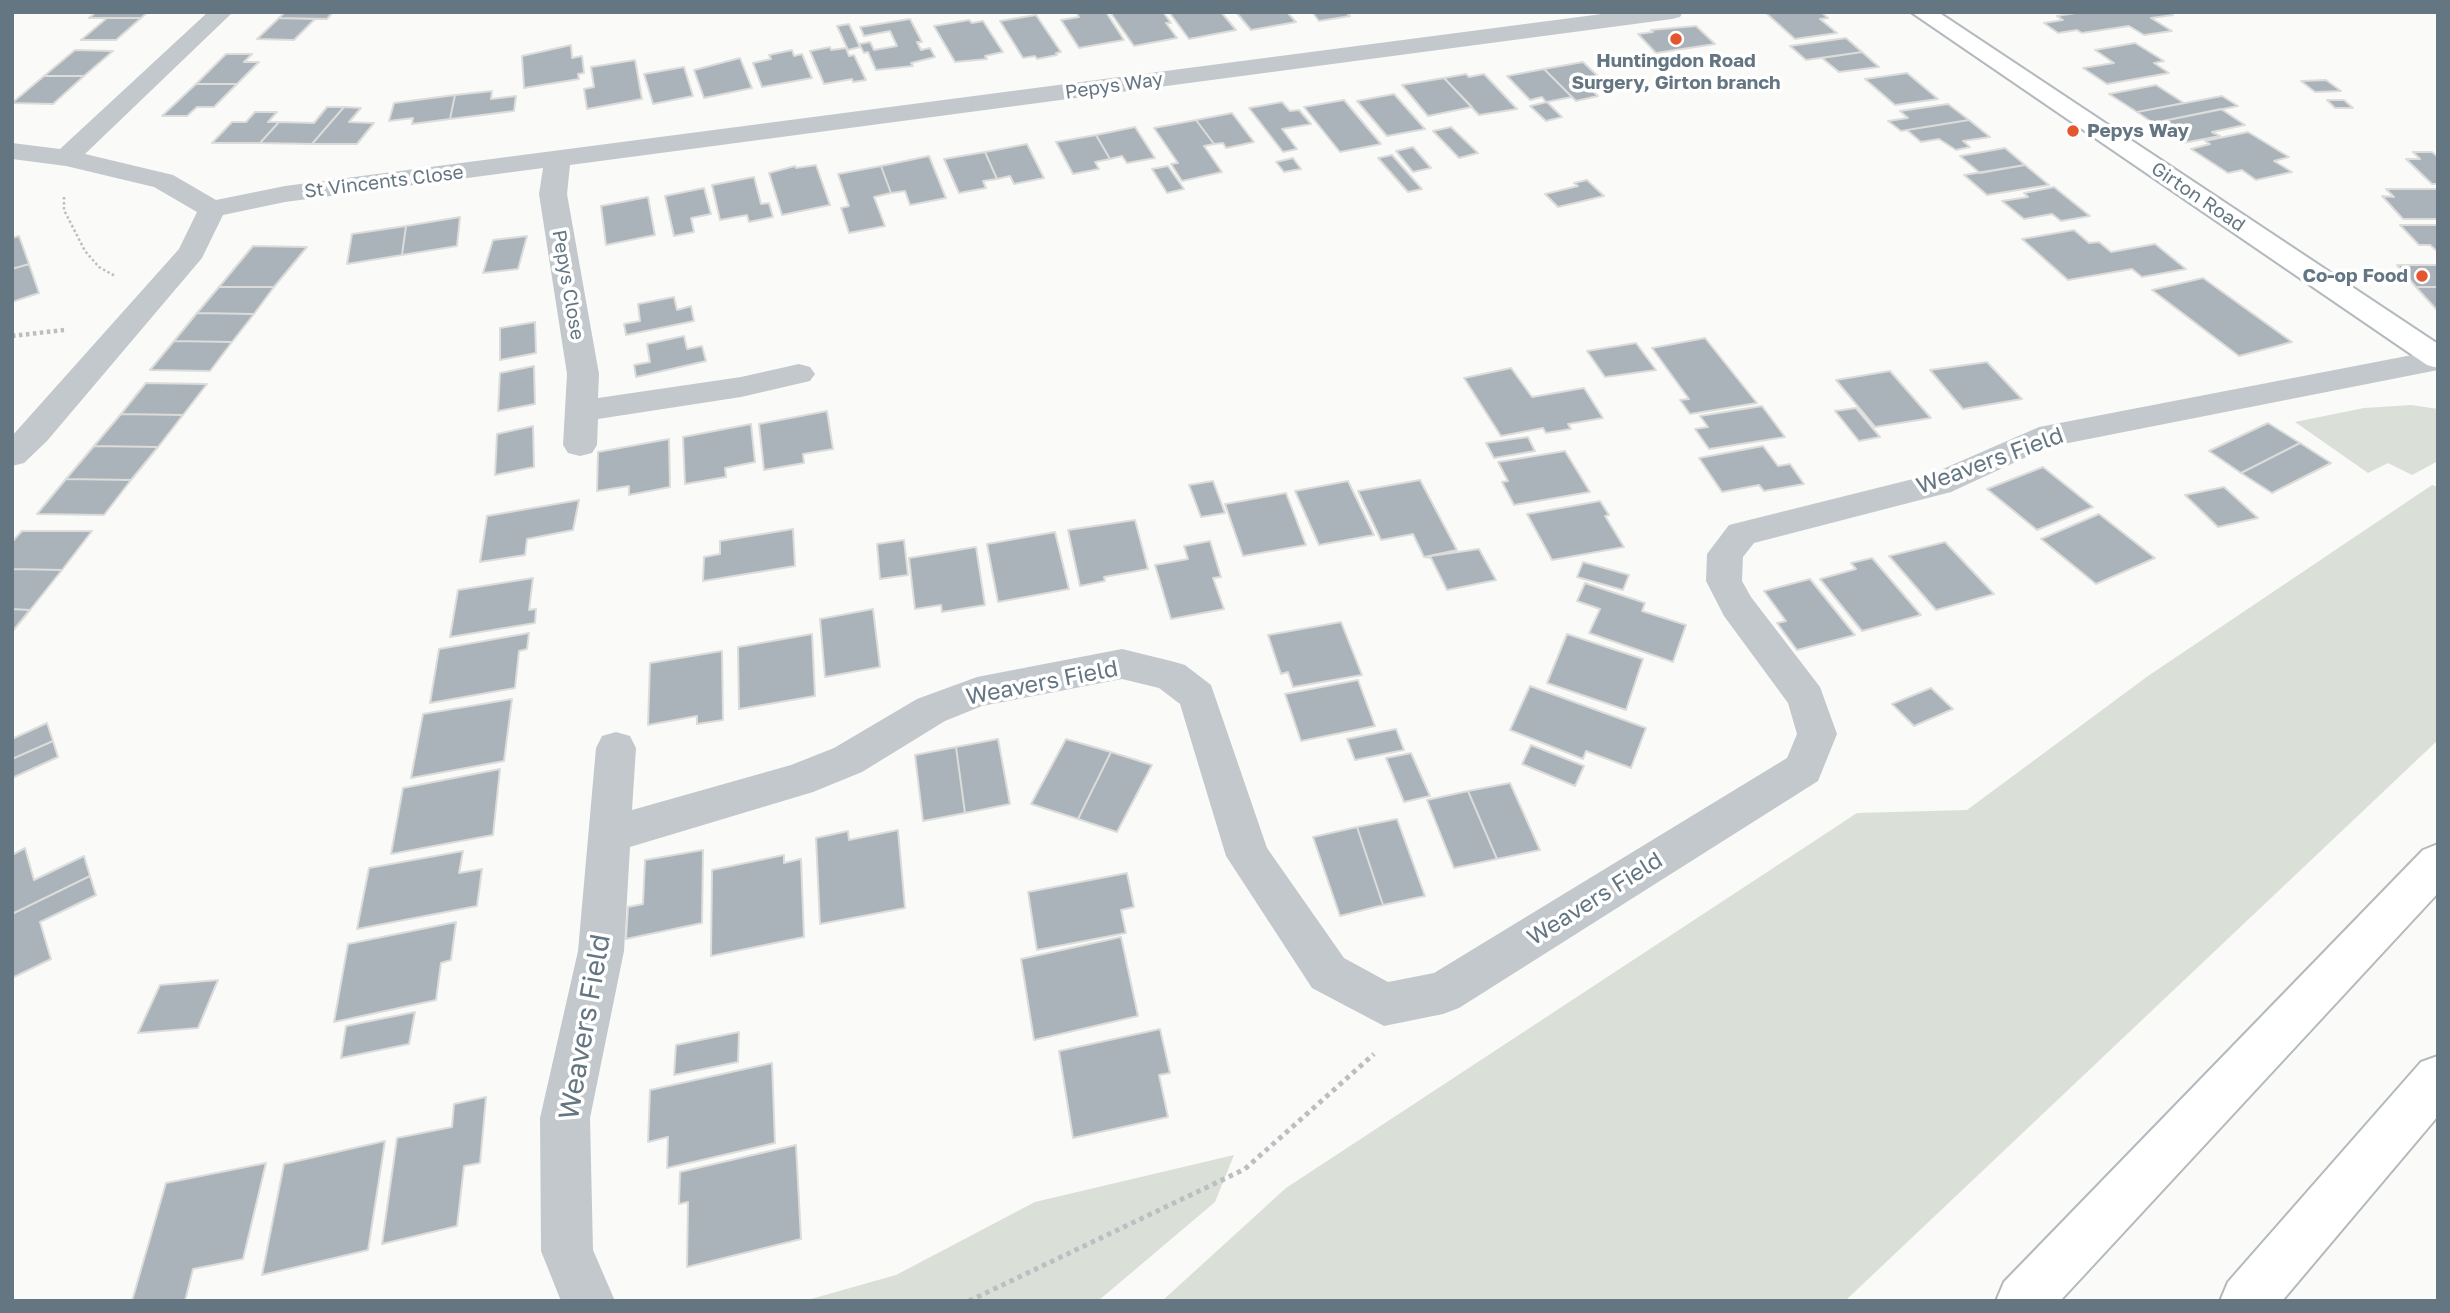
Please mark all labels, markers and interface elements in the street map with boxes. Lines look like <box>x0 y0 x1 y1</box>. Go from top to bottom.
marker: Huntingdon Road Surgery, Girton branch <box>1668 31 1684 47</box>
place label: Huntingdon Road Surgery, Girton branch <box>1571 50 1781 94</box>
street label: Pepys Way <box>1064 68 1164 104</box>
place label: Pepys Way <box>2087 120 2189 142</box>
marker: Pepys Way <box>2065 123 2081 139</box>
street label: Girton Road <box>2147 157 2249 237</box>
street label: St Vincents Close <box>303 161 465 203</box>
street label: Pepys Close <box>547 228 589 342</box>
place label: Co-op Food <box>2302 265 2408 287</box>
marker: Co-op Food <box>2414 268 2430 284</box>
street label: Weavers Field <box>1913 422 2067 500</box>
street label: Weavers Field <box>964 655 1120 711</box>
street label: Weavers Field <box>1522 846 1668 952</box>
street label: Weavers Field <box>552 932 618 1122</box>

